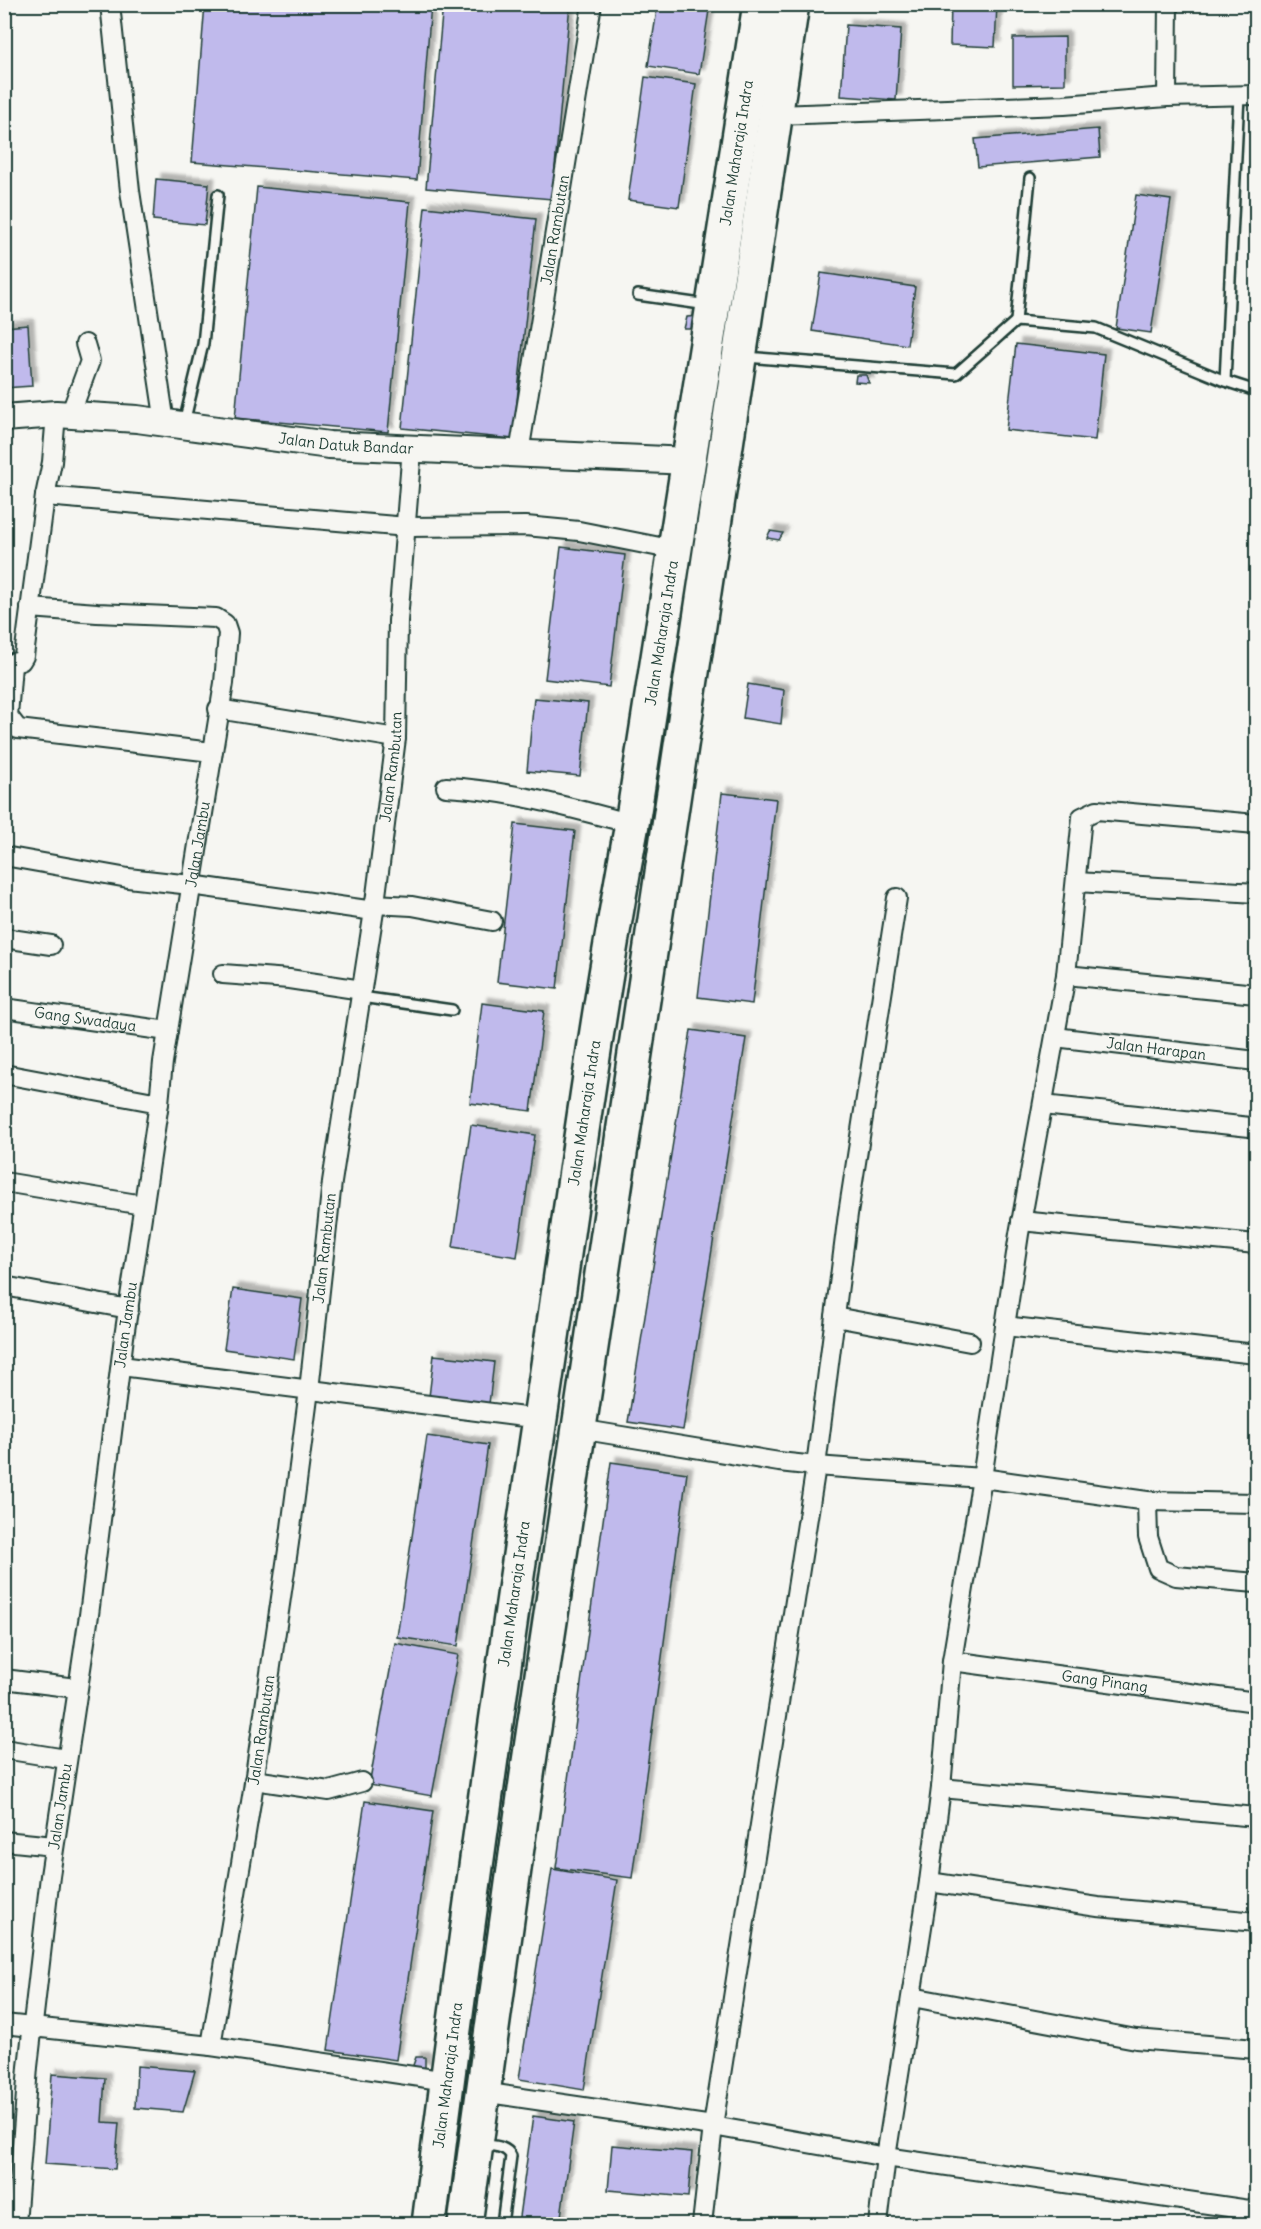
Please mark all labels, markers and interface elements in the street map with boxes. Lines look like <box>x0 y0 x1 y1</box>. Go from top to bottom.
street label: Jalan Maharaja Indra <box>716 78 757 227</box>
street label: Jalan Rambutan <box>536 173 573 286</box>
street label: Jalan Datuk Bandar <box>278 428 414 458</box>
street label: Jalan Maharaja Indra <box>641 559 682 707</box>
street label: Jalan Rambutan <box>375 711 405 823</box>
street label: Jalan Jambu <box>181 800 214 889</box>
street label: Gang Swadaya <box>33 1002 138 1036</box>
street label: Jalan Harapan <box>1106 1033 1207 1064</box>
street label: Jalan Maharaja Indra <box>564 1038 604 1187</box>
street label: Jalan Rambutan <box>309 1192 340 1304</box>
street label: Jalan Jambu <box>110 1280 141 1369</box>
street label: Jalan Maharaja Indra <box>494 1519 534 1668</box>
street label: Gang Pinang <box>1060 1666 1149 1696</box>
street label: Jalan Rambutan <box>244 1673 279 1786</box>
street label: Jalan Jambu <box>44 1762 76 1851</box>
street label: Jalan Maharaja Indra <box>429 2001 467 2149</box>

